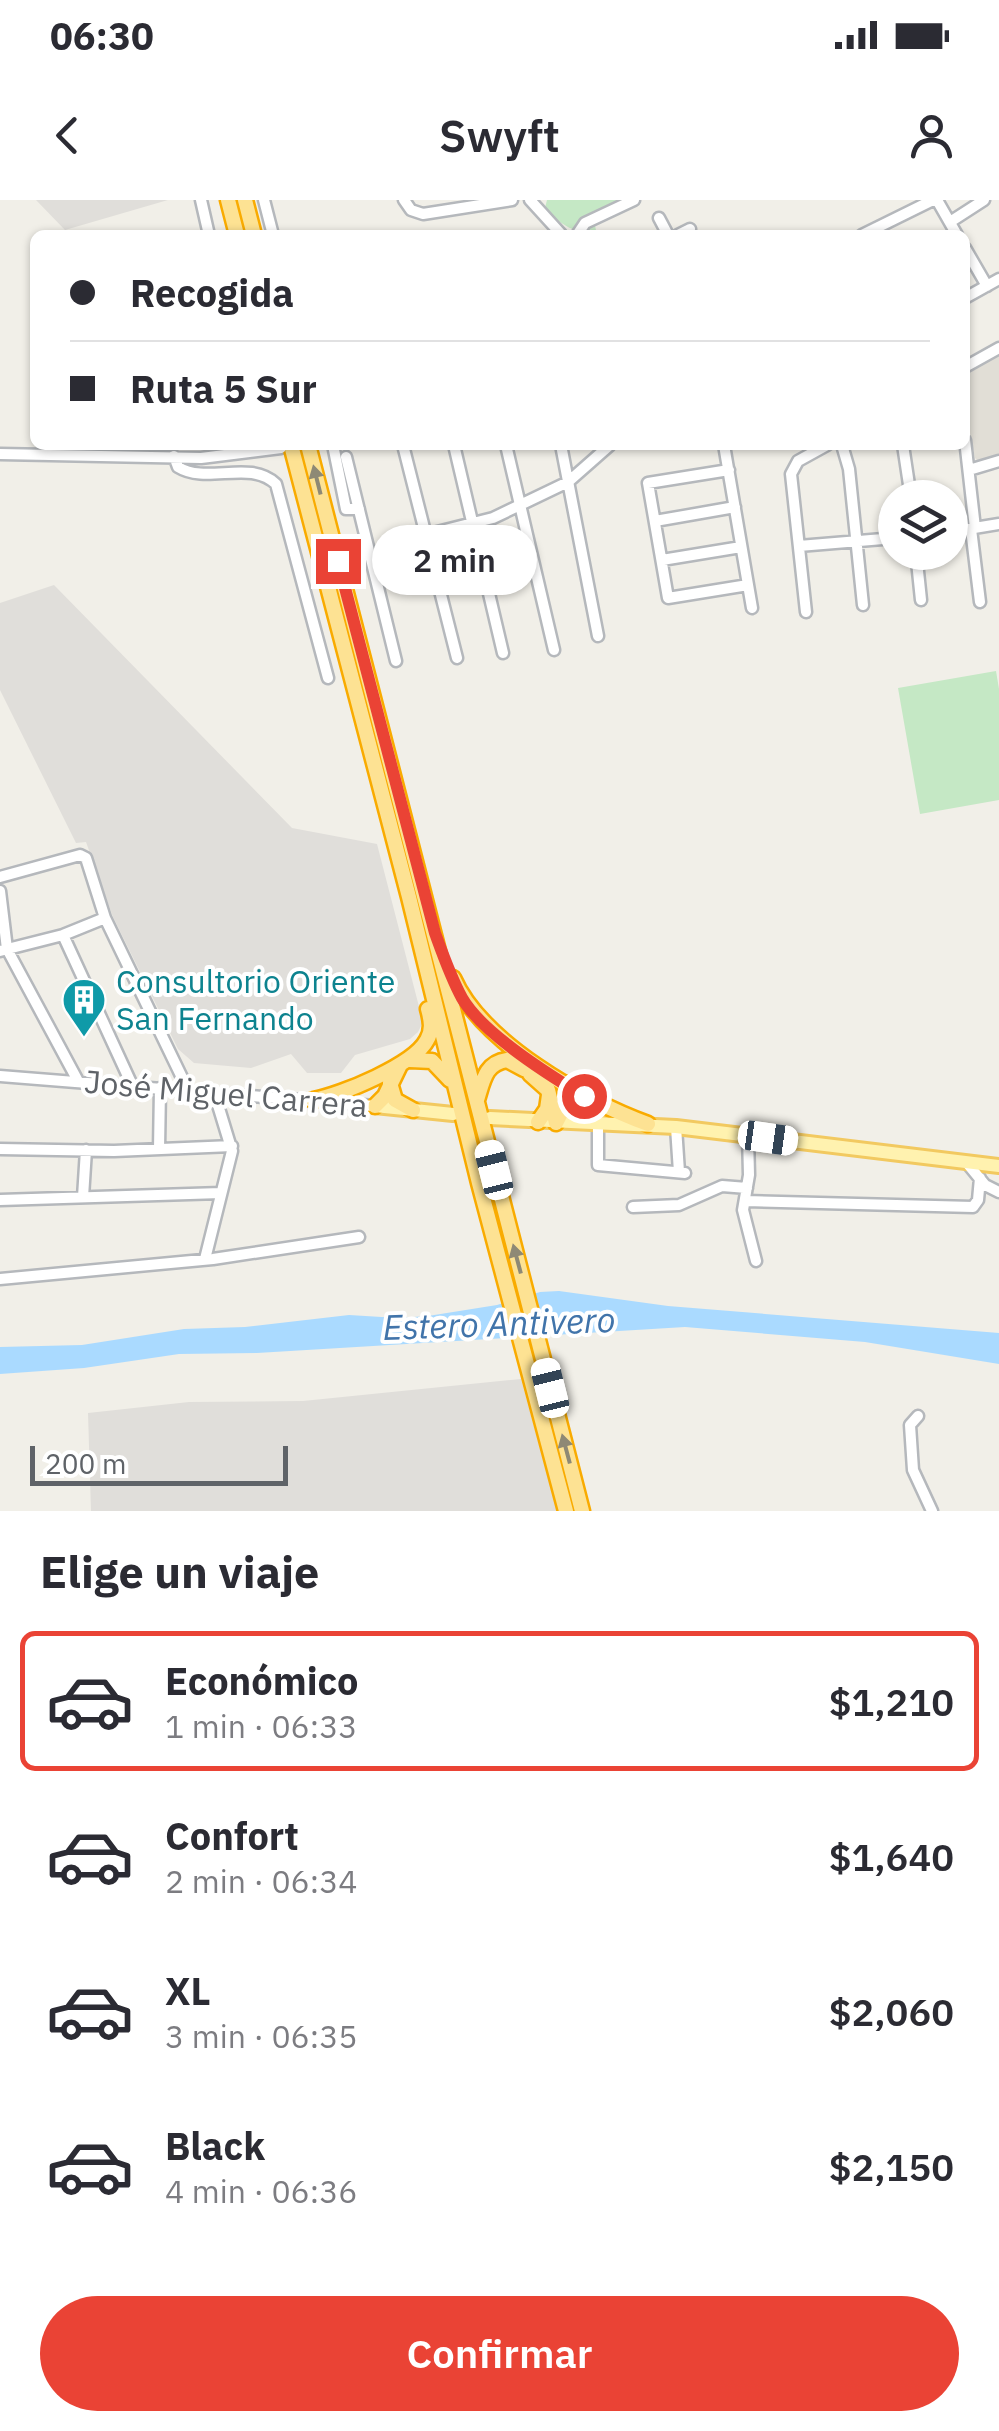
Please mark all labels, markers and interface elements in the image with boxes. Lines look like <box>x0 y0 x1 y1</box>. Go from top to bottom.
text: 06:30 <box>50 11 154 60</box>
text: Swyft <box>439 106 560 164</box>
icon: back <box>40 108 95 163</box>
icon: person <box>904 108 959 163</box>
text: Recogida <box>130 268 294 317</box>
text: Ruta 5 Sur <box>130 364 317 413</box>
one-way arrow <box>309 464 325 495</box>
map controls <box>878 480 968 570</box>
button: layers <box>878 480 968 570</box>
callout: 2 min <box>373 526 538 596</box>
route end <box>316 539 361 584</box>
text: 2 min <box>413 539 496 581</box>
place label: Consultorio Oriente San Fernando <box>116 960 395 1039</box>
building icon: Consultorio Oriente San Fernando <box>61 977 107 1038</box>
street label: José Miguel Carrera <box>83 1060 370 1126</box>
route start <box>562 1074 607 1119</box>
car <box>736 1119 800 1157</box>
car <box>472 1137 516 1203</box>
one-way arrow <box>509 1243 524 1274</box>
water label: Estero Antivero <box>382 1296 616 1350</box>
car <box>528 1355 572 1421</box>
one-way arrow <box>558 1433 574 1464</box>
scale bar <box>30 1441 288 1486</box>
text: 200 m <box>45 1445 126 1482</box>
text: Elige un viaje <box>40 1542 319 1600</box>
icon: car <box>45 1656 135 1746</box>
text: Económico <box>165 1656 358 1705</box>
text: $1,210 <box>829 1677 954 1726</box>
text: 1 min · 06:33 <box>165 1705 358 1747</box>
icon: car <box>45 1811 135 1901</box>
text: Confort <box>165 1811 299 1860</box>
text: $1,640 <box>829 1832 954 1881</box>
text: 2 min · 06:34 <box>165 1860 358 1902</box>
icon: car <box>45 1966 135 2056</box>
text: XL <box>165 1966 211 2015</box>
text: $2,060 <box>829 1987 954 2036</box>
text: 3 min · 06:35 <box>165 2015 358 2057</box>
icon: car <box>45 2121 135 2211</box>
text: Black <box>165 2121 265 2170</box>
text: $2,150 <box>829 2142 954 2191</box>
text: 4 min · 06:36 <box>165 2170 358 2212</box>
button: Confirmar <box>40 2296 959 2411</box>

